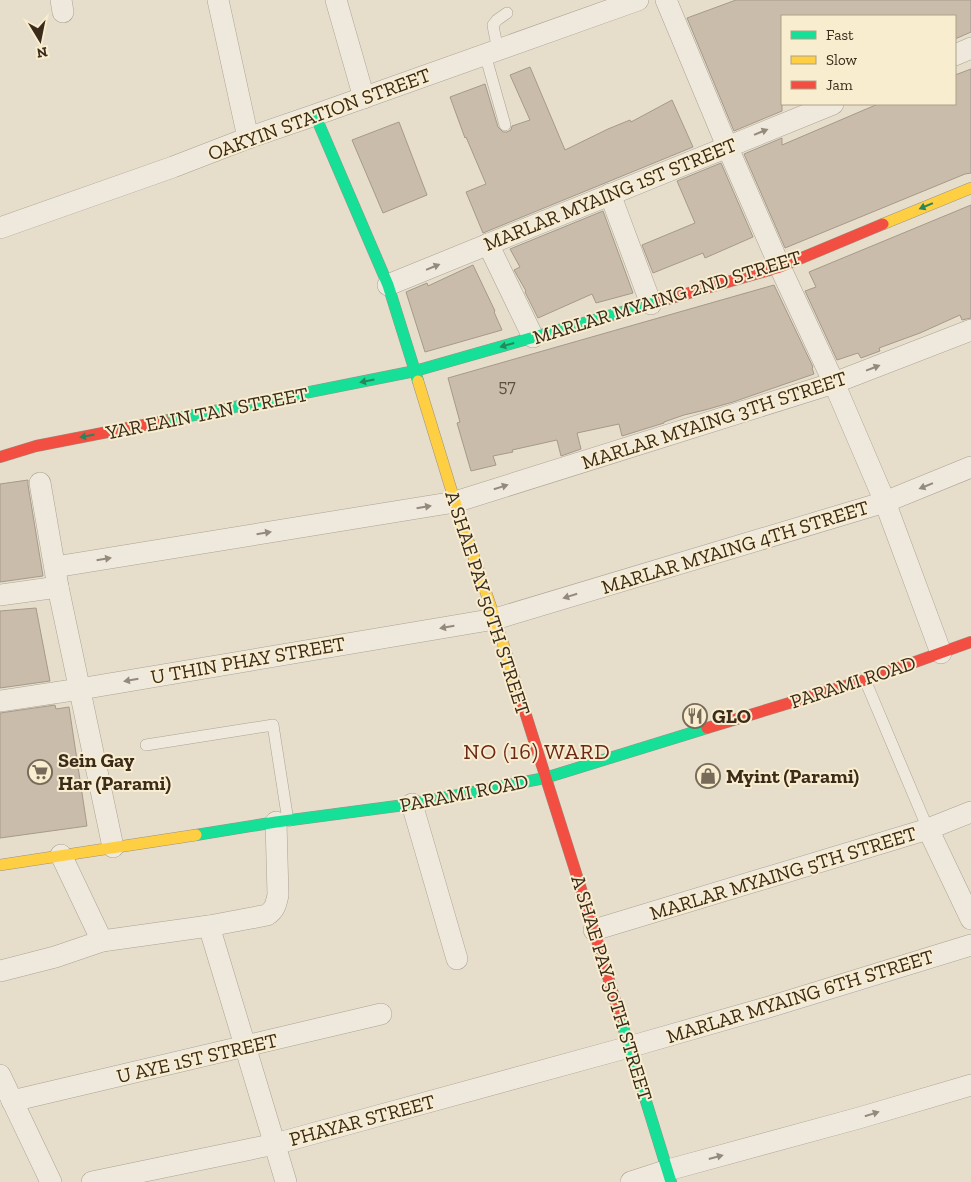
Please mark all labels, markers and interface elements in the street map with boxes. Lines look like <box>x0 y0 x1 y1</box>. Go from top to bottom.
north arrow <box>15 15 65 65</box>
legend <box>781 15 956 105</box>
text: Fast <box>826 26 854 44</box>
text: N <box>35 43 49 62</box>
text: Slow <box>826 51 858 69</box>
street label: OAKYIN STATION STREET <box>204 63 434 165</box>
text: Jam <box>826 76 853 94</box>
one-way arrow <box>754 128 769 136</box>
street label: MARLAR MYAING 1ST STREET <box>480 132 740 256</box>
one-way arrow <box>919 203 933 211</box>
street label: MARLAR MYAING 2ND STREET <box>530 245 804 349</box>
one-way arrow <box>426 263 441 271</box>
one-way arrow <box>499 342 514 350</box>
one-way arrow <box>866 364 881 372</box>
street label: MARLAR MYAING 3TH STREET <box>578 366 850 474</box>
house number: 57 <box>498 375 516 397</box>
one-way arrow <box>359 377 374 385</box>
street label: YAR EAIN TAN STREET <box>103 382 310 445</box>
one-way arrow <box>79 433 95 441</box>
one-way arrow <box>918 482 933 490</box>
one-way arrow <box>494 483 509 491</box>
street label: A SHAE PAY 50TH STREET <box>440 488 536 718</box>
street label: MARLAR MYAING 4TH STREET <box>599 495 871 599</box>
one-way arrow <box>417 502 433 510</box>
one-way arrow <box>256 528 272 536</box>
one-way arrow <box>96 554 112 562</box>
one-way arrow <box>563 593 578 601</box>
one-way arrow <box>439 623 455 631</box>
street label: U THIN PHAY STREET <box>149 631 347 689</box>
street label: PARAMI ROAD <box>787 650 919 714</box>
one-way arrow <box>123 677 139 685</box>
restaurant icon: GLO <box>682 703 708 729</box>
place label: GLO <box>712 704 751 728</box>
district label: NO (16) WARD <box>463 738 611 765</box>
place label: Sein Gay Har (Parami) <box>58 748 171 795</box>
supermarket icon: Sein Gay Har (Parami) <box>27 759 53 785</box>
shop icon: Myint (Parami) <box>695 763 721 789</box>
place label: Myint (Parami) <box>726 764 859 788</box>
street label: PARAMI ROAD <box>398 769 530 817</box>
street label: MARLAR MYAING 5TH STREET <box>647 821 919 925</box>
street label: A SHAE PAY 50TH STREET <box>566 872 658 1104</box>
street label: MARLAR MYAING 6TH STREET <box>663 944 937 1048</box>
street label: U AYE 1ST STREET <box>114 1028 280 1088</box>
street label: PHAYAR STREET <box>287 1089 437 1151</box>
one-way arrow <box>865 1110 880 1118</box>
one-way arrow <box>708 1153 723 1161</box>

